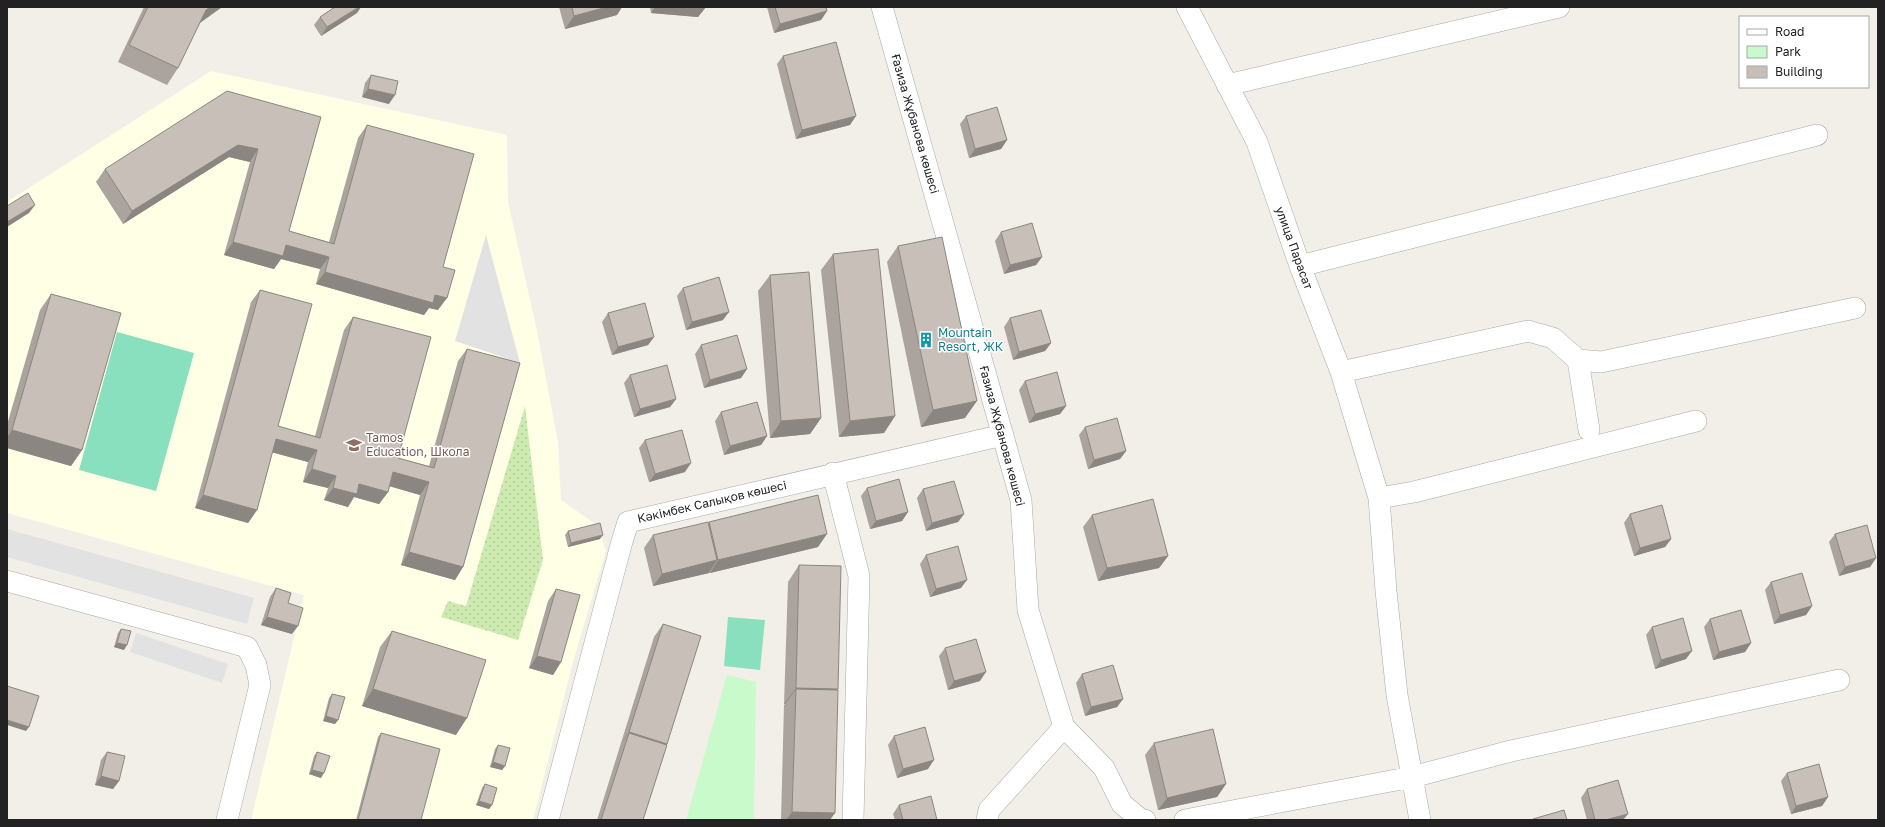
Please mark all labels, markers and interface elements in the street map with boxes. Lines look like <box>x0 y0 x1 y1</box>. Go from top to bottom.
legend <box>1739 16 1869 88</box>
text: Road <box>1775 24 1804 39</box>
text: Park <box>1775 44 1801 59</box>
street label: Ғазиза Жұбанова көшесі <box>888 52 943 196</box>
text: Building <box>1775 64 1823 79</box>
street label: улица Парасат <box>1273 204 1316 291</box>
place label: Mountain Resort, ЖК <box>938 325 1004 354</box>
building icon: Mountain Resort, ЖК <box>917 331 935 349</box>
street label: Ғазиза Жұбанова көшесі <box>977 364 1028 508</box>
place label: Tamos Education, Школа <box>366 430 469 459</box>
school or university icon: Tamos Education, Школа <box>345 436 363 454</box>
street label: Кәкімбек Салықов көшесі <box>636 477 788 526</box>

